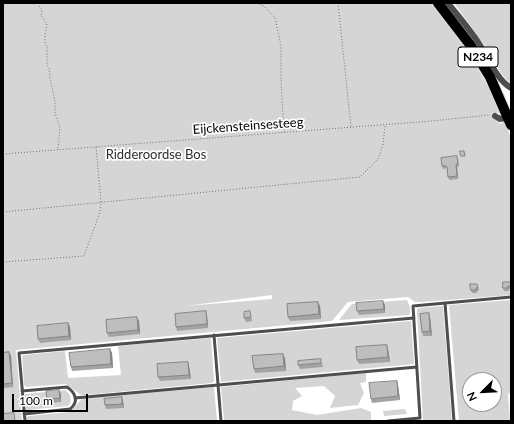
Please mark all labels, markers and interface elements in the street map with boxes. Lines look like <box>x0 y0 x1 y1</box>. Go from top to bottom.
road number: N234 <box>458 47 498 67</box>
street label: Eijckensteinsesteeg <box>192 114 304 138</box>
park label: Ridderoordse Bos <box>106 147 206 163</box>
north arrow <box>462 372 502 412</box>
scale bar <box>14 386 90 412</box>
text: N <box>464 390 479 403</box>
text: 100 m <box>19 393 53 408</box>

